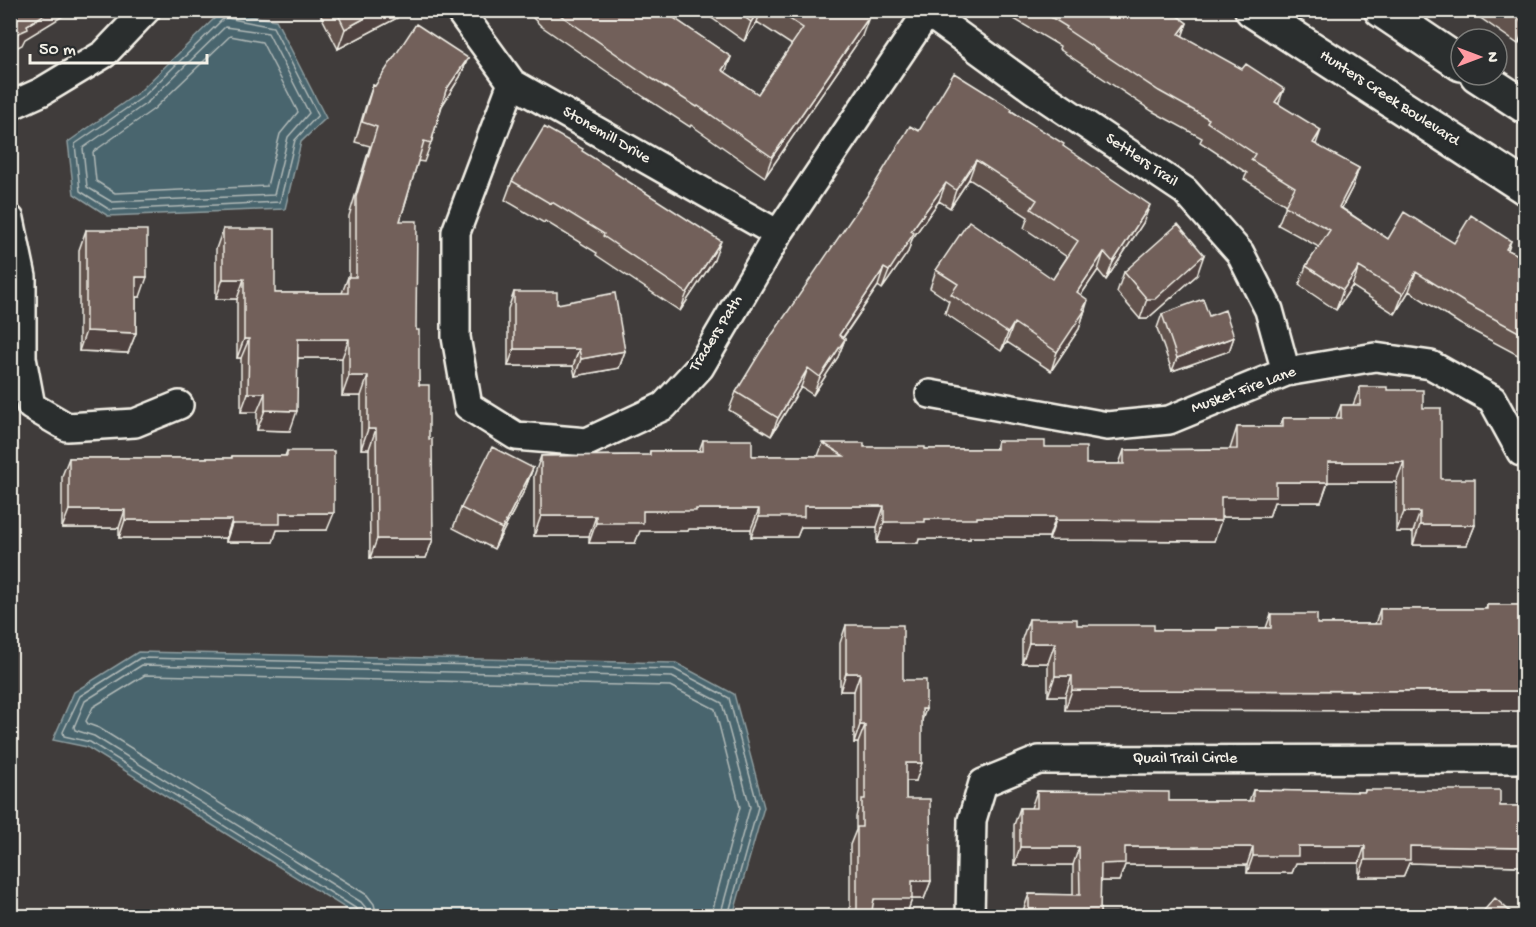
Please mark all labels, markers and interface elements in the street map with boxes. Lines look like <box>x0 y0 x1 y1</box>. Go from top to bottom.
scale bar <box>30 27 207 65</box>
north arrow <box>1449 27 1509 87</box>
text: 50 m <box>39 40 76 61</box>
street label: Hunters Creek Boulevard <box>1316 47 1464 152</box>
text: N <box>1481 52 1500 63</box>
street label: Stonemill Drive <box>559 103 654 169</box>
street label: Settlers Trail <box>1101 130 1181 192</box>
street label: Traders Path <box>685 292 748 377</box>
street label: Musket Fire Lane <box>1189 363 1300 419</box>
street label: Quail Trail Circle <box>1133 750 1238 769</box>

